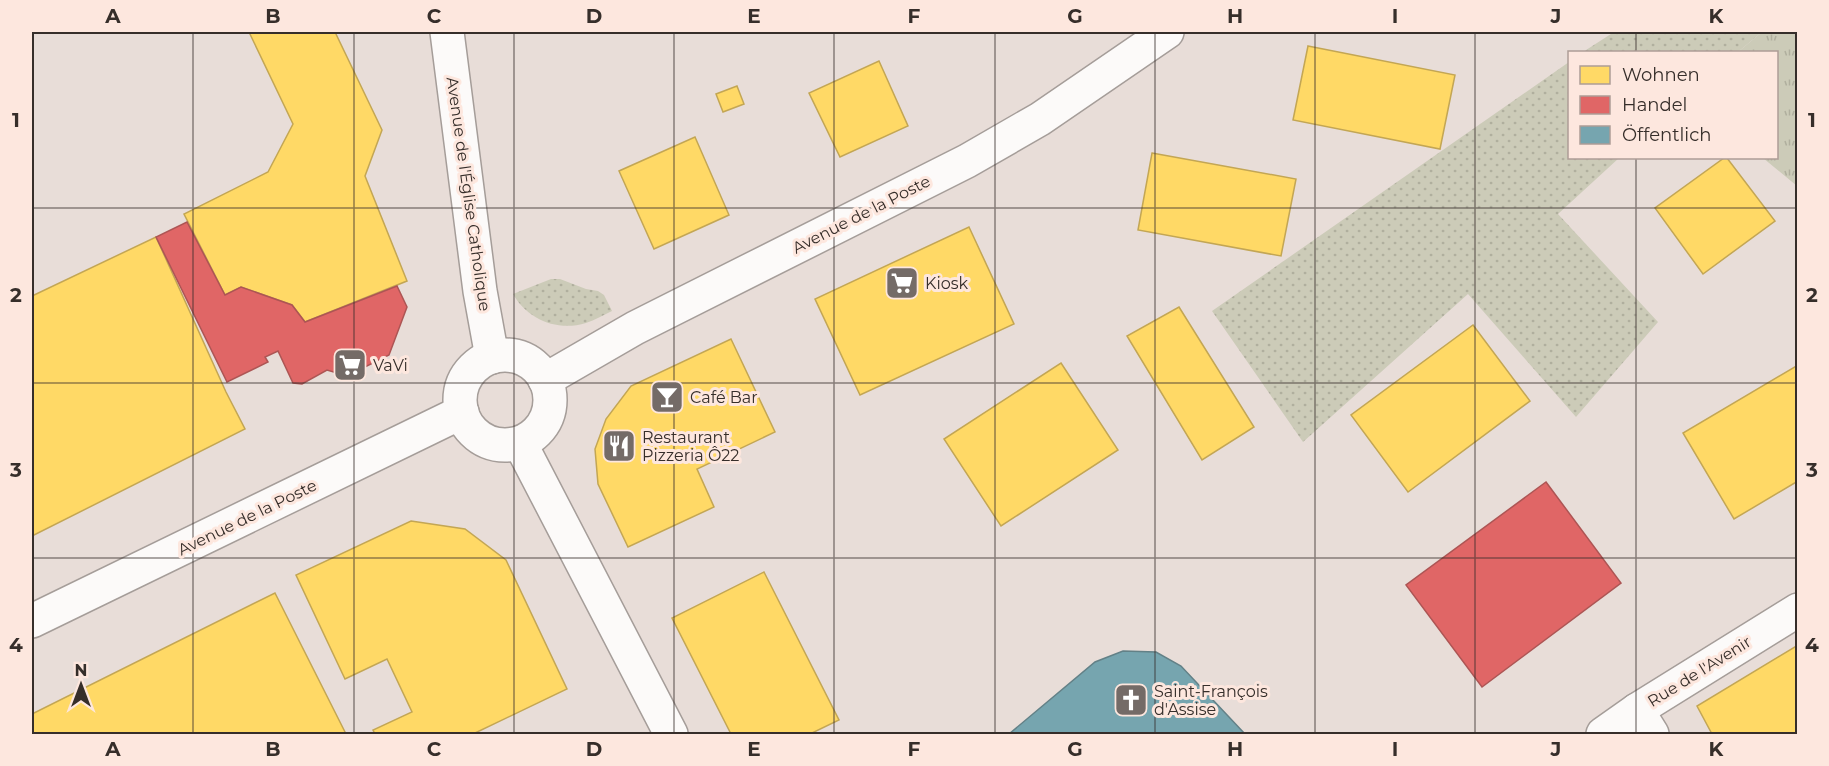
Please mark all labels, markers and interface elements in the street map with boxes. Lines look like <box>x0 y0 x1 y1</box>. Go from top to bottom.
text: A <box>104 4 121 28</box>
text: B <box>265 4 281 28</box>
text: C <box>427 4 442 28</box>
text: D <box>586 4 602 28</box>
text: E <box>747 4 761 28</box>
text: F <box>908 4 921 28</box>
text: G <box>1067 4 1083 28</box>
text: H <box>1227 4 1243 28</box>
text: I <box>1392 4 1398 28</box>
text: J <box>1550 4 1561 28</box>
text: K <box>1709 4 1725 28</box>
legend <box>1568 51 1778 159</box>
text: Wohnen <box>1622 64 1700 86</box>
street label: Avenue de l'Église Catholique <box>443 76 494 312</box>
text: Handel <box>1622 94 1687 116</box>
text: 1 <box>12 108 20 132</box>
text: 1 <box>1808 108 1816 132</box>
text: Öffentlich <box>1622 124 1711 146</box>
street label: Avenue de la Poste <box>789 171 933 257</box>
supermarket icon: Kiosk <box>884 265 920 301</box>
place label: Kiosk <box>925 274 969 293</box>
text: 2 <box>10 283 22 307</box>
text: 2 <box>1806 283 1818 307</box>
supermarket icon: VaVi <box>332 347 368 383</box>
place label: VaVi <box>373 356 408 375</box>
bar icon: Café Bar <box>649 379 685 415</box>
place label: Café Bar <box>690 388 758 407</box>
restaurant icon: Restaurant Pizzeria Ô22 <box>601 428 637 464</box>
place label: Restaurant Pizzeria Ô22 <box>642 428 739 465</box>
text: 3 <box>9 458 22 482</box>
text: 3 <box>1805 458 1818 482</box>
street label: Avenue de la Poste <box>175 476 320 559</box>
street label: Rue de l'Avenir <box>1644 632 1755 711</box>
text: 4 <box>9 633 23 657</box>
text: 4 <box>1805 633 1819 657</box>
north arrow <box>51 655 111 715</box>
text: N <box>75 661 87 680</box>
church icon: Saint-François d'Assise <box>1113 682 1149 718</box>
place label: Saint-François d'Assise <box>1154 682 1268 719</box>
text: A <box>104 737 121 761</box>
text: B <box>265 737 281 761</box>
text: C <box>427 737 442 761</box>
text: D <box>586 737 602 761</box>
text: E <box>747 737 761 761</box>
text: F <box>908 737 921 761</box>
text: G <box>1067 737 1083 761</box>
text: H <box>1227 737 1243 761</box>
text: I <box>1392 737 1398 761</box>
text: J <box>1550 737 1561 761</box>
text: K <box>1709 737 1725 761</box>

